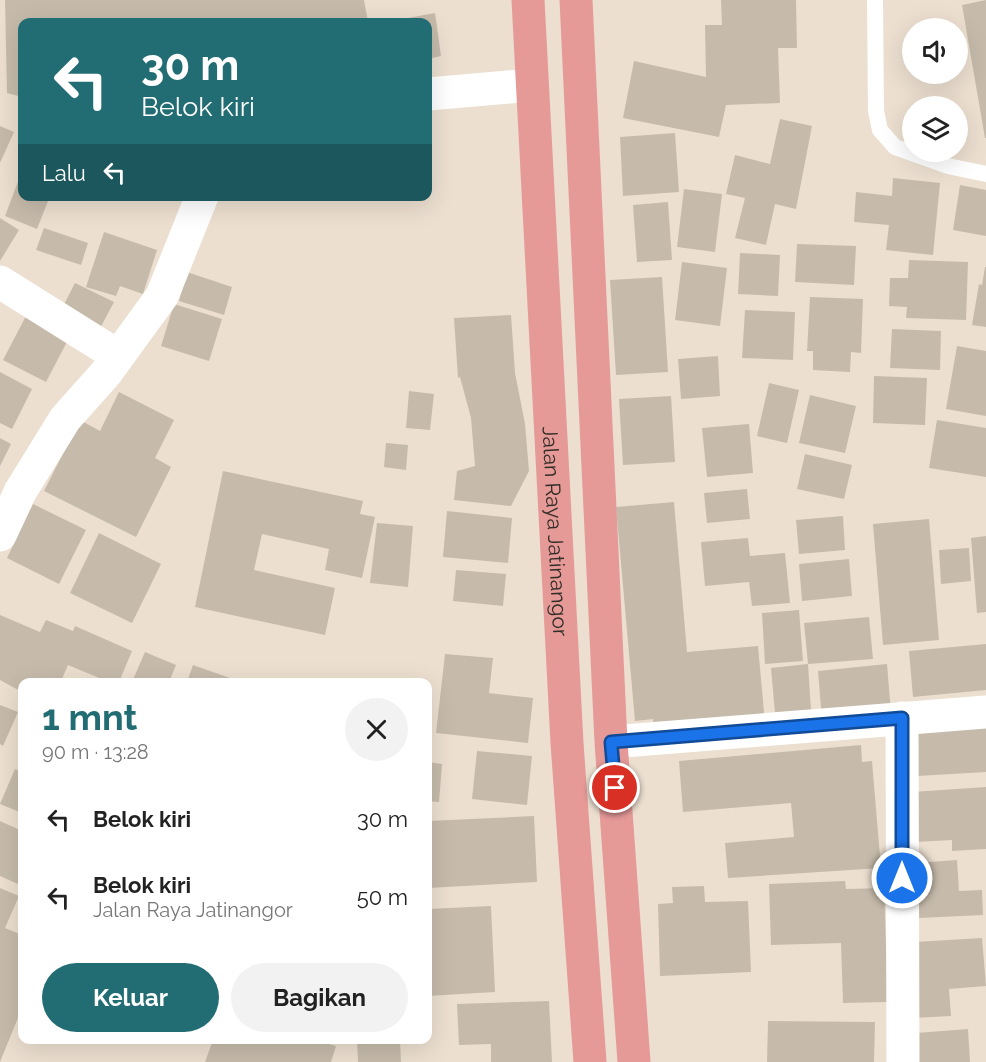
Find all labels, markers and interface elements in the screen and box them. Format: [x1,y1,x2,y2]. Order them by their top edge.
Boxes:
map controls [902,18,968,162]
button: sound [902,18,968,84]
text: 30 m [141,41,239,90]
icon: left [42,42,120,120]
text: Belok kiri [141,91,255,122]
button: layers [902,96,968,162]
icon: left [98,156,131,189]
text: Lalu [42,160,86,186]
street label: Jalan Raya Jatinangor [538,426,574,637]
text: 1 mnt [42,696,137,738]
button: close [345,698,408,761]
text: 90 m · 13:28 [42,740,149,764]
pin [589,762,640,813]
icon: arrive [598,771,631,804]
icon: left [42,803,75,836]
text: Belok kiri [93,806,191,832]
text: 30 m [357,806,408,832]
position arrow [870,846,934,910]
text: Belok kiri [93,872,191,898]
icon: left [42,881,75,914]
text: 50 m [357,884,408,910]
text: Jalan Raya Jatinangor [93,898,293,922]
button: Keluar [42,963,219,1032]
button: Bagikan [231,963,408,1032]

